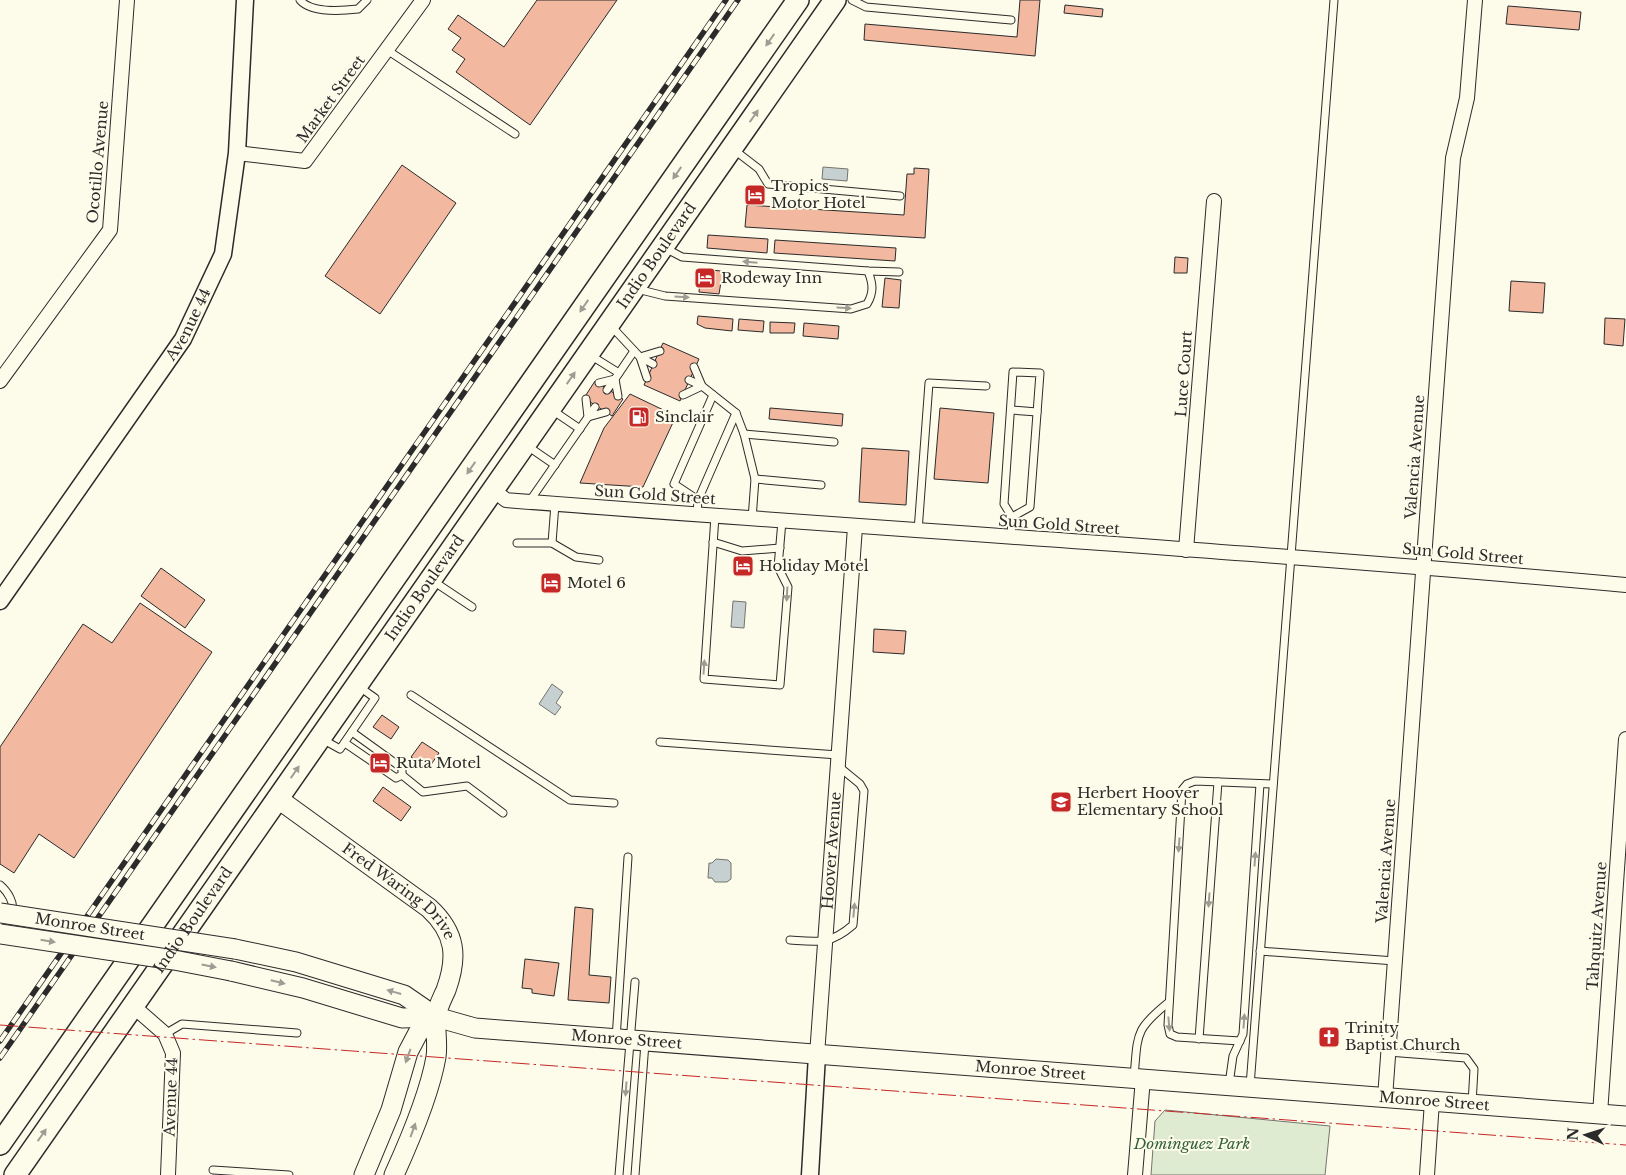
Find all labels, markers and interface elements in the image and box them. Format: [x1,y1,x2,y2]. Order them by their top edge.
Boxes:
one-way arrow [765,33,775,47]
street label: Market Street [292,51,369,146]
street label: Ocotillo Avenue [83,100,112,224]
one-way arrow [749,109,759,122]
one-way arrow [672,166,682,180]
place label: Tropics Motor Hotel [771,176,866,212]
hotel icon: Tropics Motor Hotel [743,183,767,207]
street label: Indio Boulevard [613,199,700,312]
one-way arrow [741,258,757,266]
hotel icon: Rodeway Inn [693,266,717,290]
place label: Rodeway Inn [721,268,822,287]
street label: Avenue 44 [160,285,215,365]
one-way arrow [674,293,690,301]
one-way arrow [579,300,589,313]
one-way arrow [836,304,852,312]
street label: Luce Court [1171,330,1196,418]
one-way arrow [566,371,576,385]
street label: Valencia Avenue [1401,394,1428,521]
fuel station icon: Sinclair [627,405,651,429]
place label: Sinclair [655,407,714,426]
one-way arrow [466,461,476,475]
street label: Sun Gold Street [594,481,717,508]
street label: Sun Gold Street [998,511,1121,538]
street label: Indio Boulevard [381,531,468,644]
street label: Sun Gold Street [1402,539,1525,568]
hotel icon: Holiday Motel [731,554,755,578]
place label: Holiday Motel [759,556,869,575]
hotel icon: Motel 6 [539,571,563,595]
place label: Motel 6 [567,573,626,592]
one-way arrow [782,587,790,603]
one-way arrow [701,658,709,674]
hotel icon: Ruta Motel [368,751,392,775]
place label: Ruta Motel [396,753,481,772]
one-way arrow [290,765,300,779]
place label: Herbert Hoover Elementary School [1077,783,1224,819]
school or university icon: Herbert Hoover Elementary School [1049,790,1073,814]
street label: Hoover Avenue [818,791,845,910]
street label: Valencia Avenue [1372,798,1399,925]
one-way arrow [1175,837,1183,853]
street label: Fred Waring Drive [339,838,460,942]
one-way arrow [1252,850,1260,866]
street label: Tahquitz Avenue [1583,861,1610,991]
street label: Indio Boulevard [149,863,236,976]
one-way arrow [1204,893,1212,909]
one-way arrow [850,901,858,917]
street label: Monroe Street [34,908,147,944]
one-way arrow [41,938,57,946]
one-way arrow [201,963,217,971]
one-way arrow [271,978,286,986]
one-way arrow [387,988,402,996]
one-way arrow [1240,1012,1248,1028]
one-way arrow [1165,1017,1173,1033]
place label: Trinity Baptist Church [1345,1018,1460,1054]
street label: Monroe Street [571,1025,683,1053]
church icon: Trinity Baptist Church [1317,1025,1341,1049]
one-way arrow [404,1049,412,1064]
street label: Monroe Street [974,1056,1087,1084]
street label: Avenue 44 [160,1057,181,1138]
one-way arrow [622,1081,630,1097]
street label: Monroe Street [1378,1087,1491,1115]
north arrow [1561,1110,1611,1160]
one-way arrow [409,1122,417,1137]
text: N [1564,1127,1582,1141]
one-way arrow [37,1129,48,1142]
park label: Dominguez Park [1133,1134,1250,1153]

